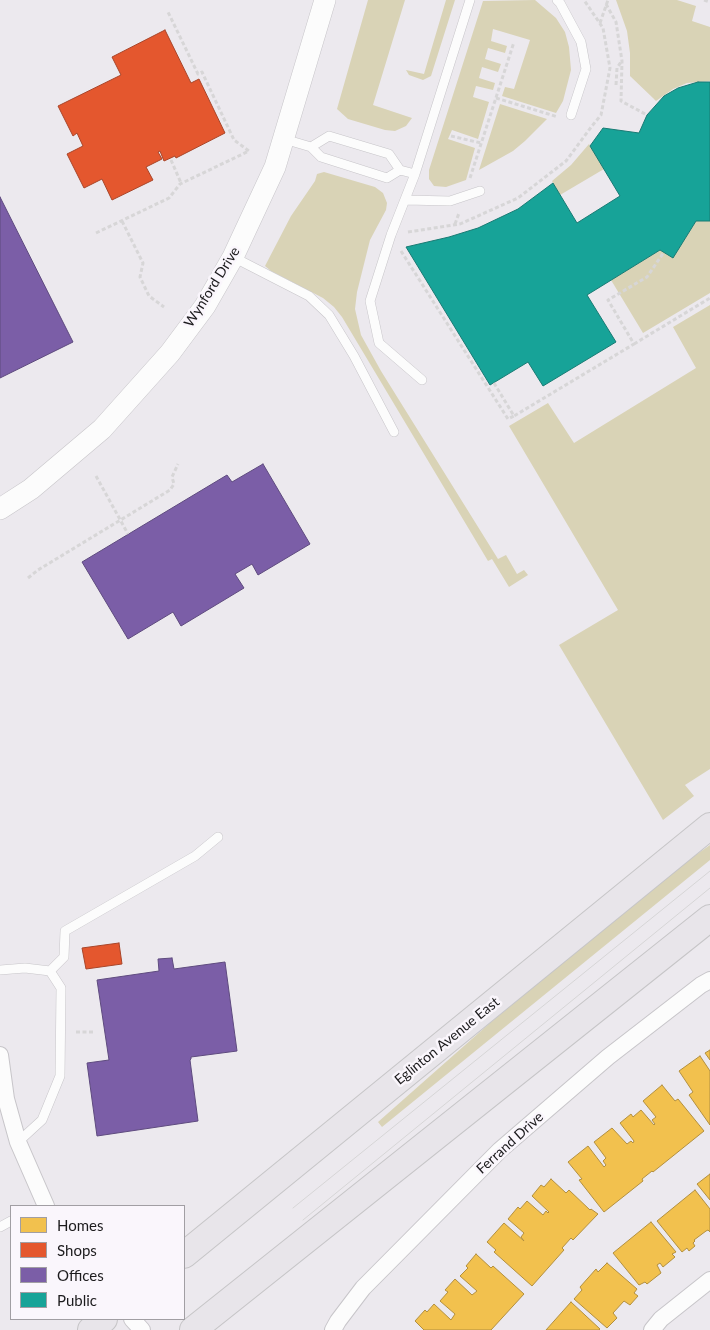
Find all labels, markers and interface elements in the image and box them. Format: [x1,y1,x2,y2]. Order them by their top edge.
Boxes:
street label: Wynford Drive [181,244,243,330]
street label: Eglinton Avenue East [391,994,503,1088]
street label: Ferrand Drive [473,1109,547,1177]
legend [10,1205,185,1320]
text: Homes [57,1216,103,1234]
text: Shops [57,1241,97,1259]
text: Offices [57,1266,104,1284]
text: Public [57,1291,97,1309]

